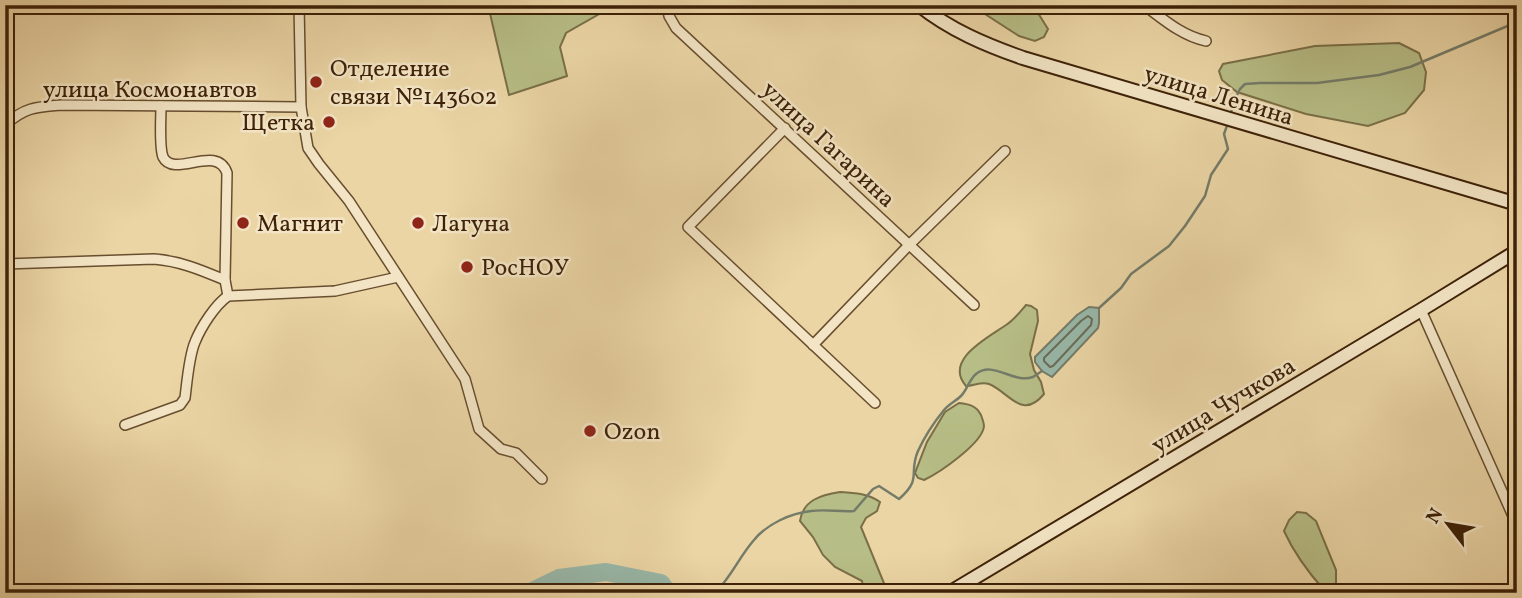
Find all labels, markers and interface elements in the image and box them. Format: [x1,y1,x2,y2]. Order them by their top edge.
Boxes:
place label: Отделение связи №143602 [330,53,497,115]
street label: улица Ленина [1139,58,1298,136]
street label: улица Космонавтов [43,74,257,108]
marker: Отделение связи №143602 [308,74,324,90]
street label: улица Гагарина [753,74,902,217]
place label: Щетка [242,107,315,141]
marker: Щетка [321,114,337,130]
place label: Магнит [257,208,343,242]
place label: Лагуна [432,208,510,242]
marker: Магнит [235,215,251,231]
marker: Лагуна [410,215,426,231]
place label: РосНОУ [481,252,570,286]
marker: РосНОУ [459,259,475,275]
street label: улица Чучкова [1145,350,1303,463]
place label: Ozon [604,416,661,450]
marker: Ozon [582,423,598,439]
north arrow [1414,490,1484,560]
text: N [1420,503,1450,529]

